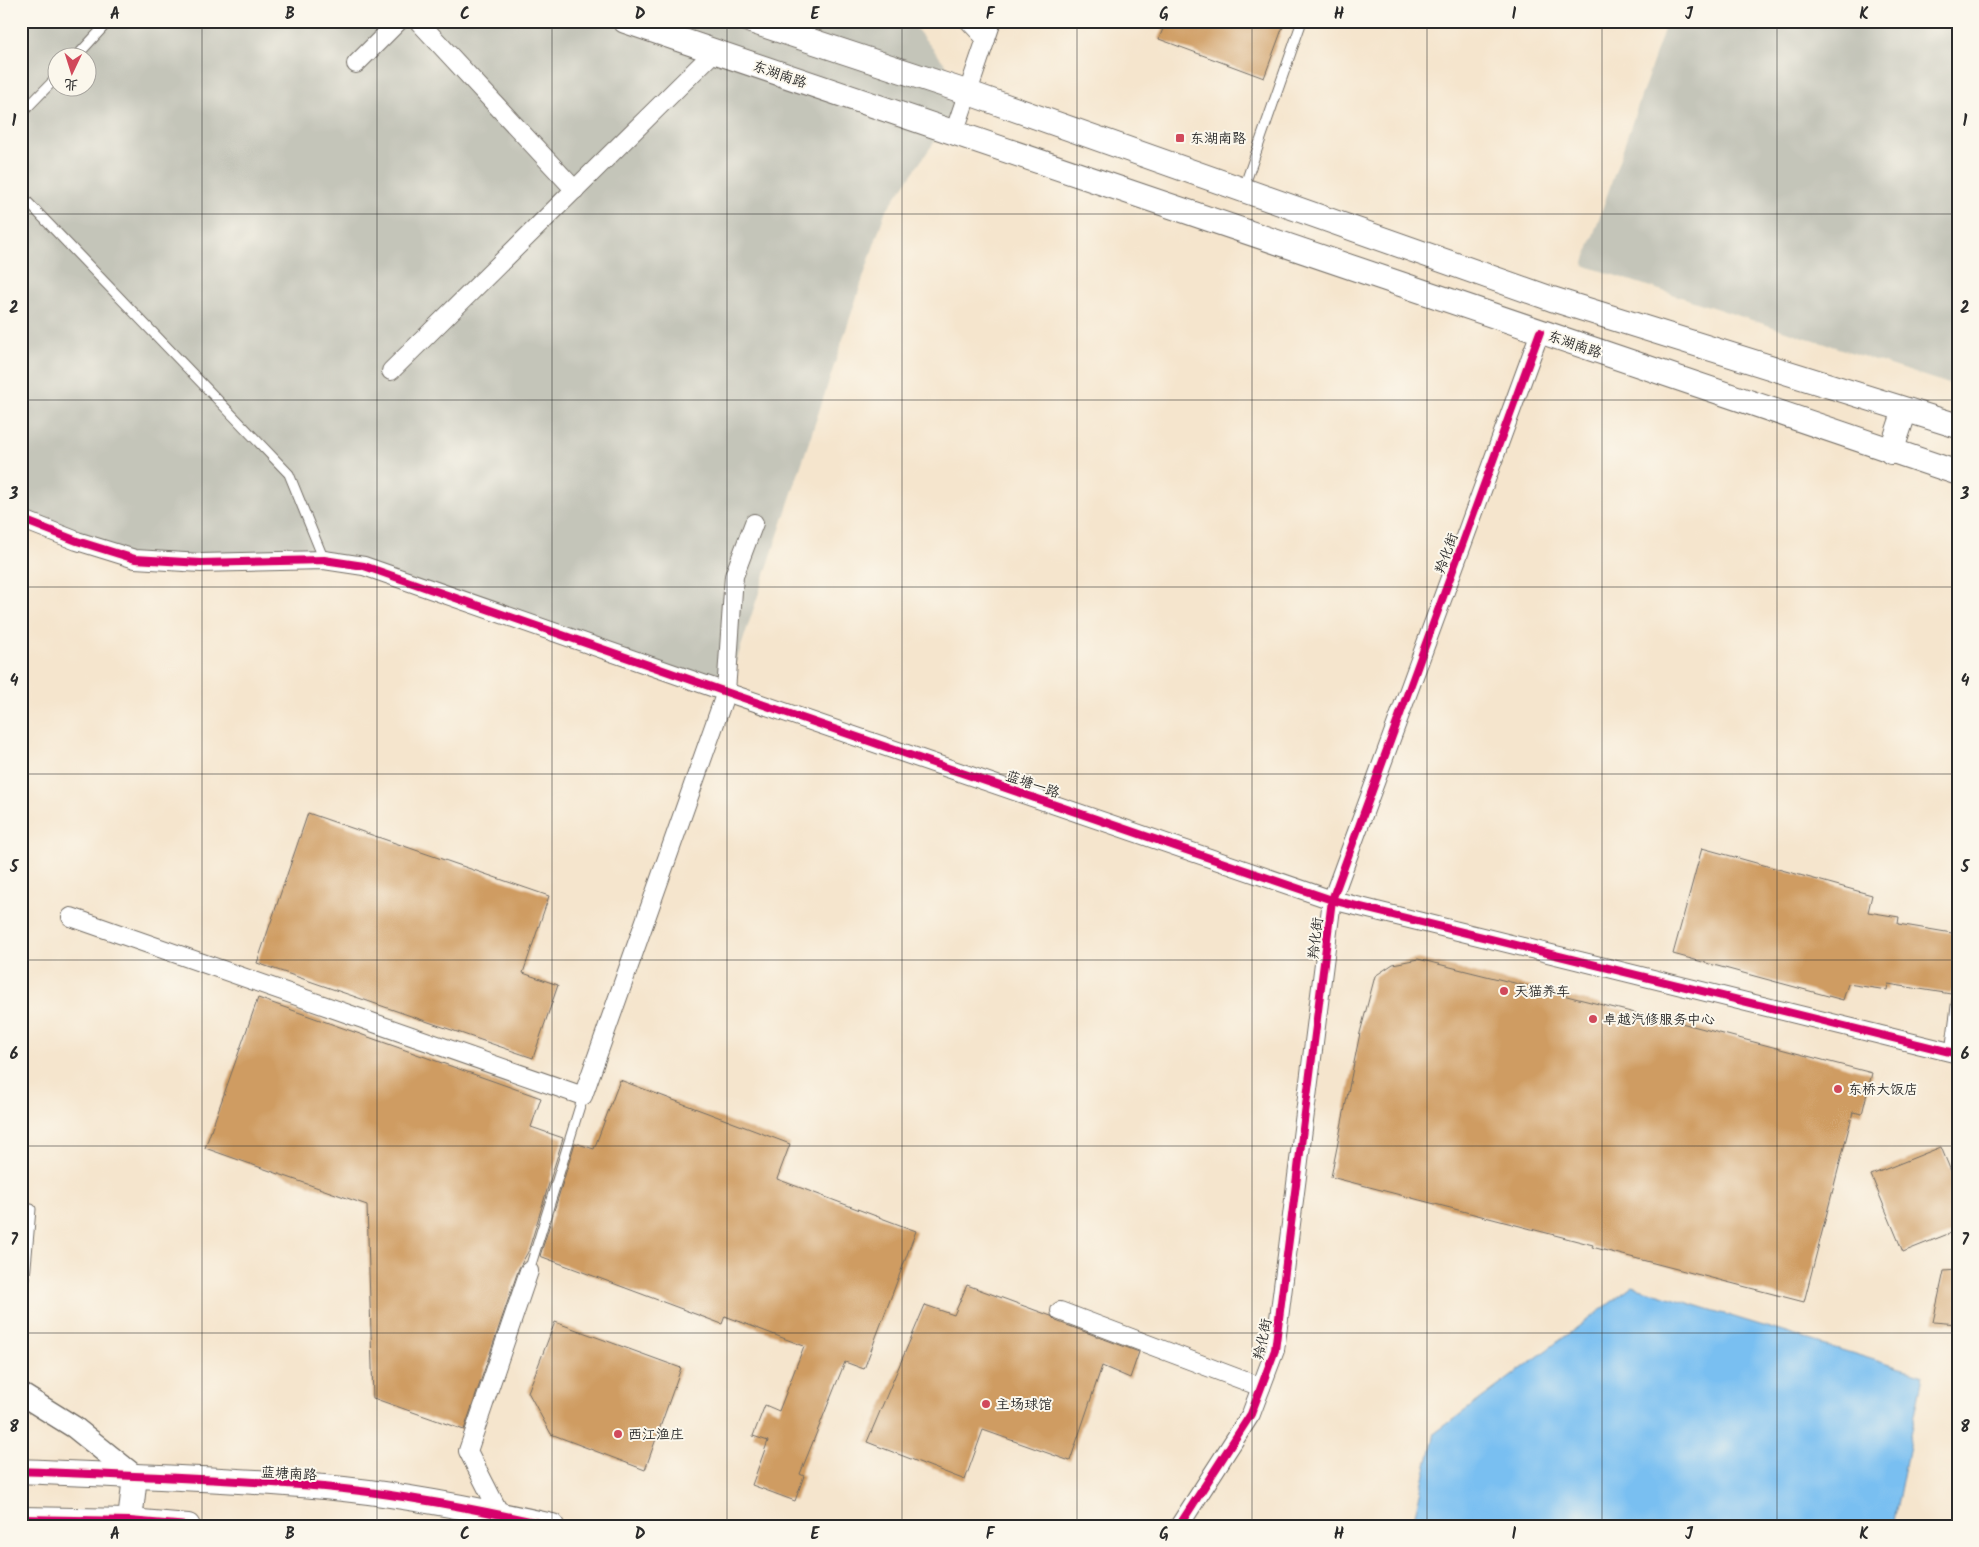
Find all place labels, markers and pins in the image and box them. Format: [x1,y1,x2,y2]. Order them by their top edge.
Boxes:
place label: 东湖南路 [1190,128,1246,150]
marker: 东湖南路 [1174,132,1186,144]
place label: 天猫养车 [1514,981,1570,1003]
marker: 天猫养车 [1498,985,1510,997]
place label: 卓越汽修服务中心 [1603,1009,1715,1031]
marker: 卓越汽修服务中心 [1587,1013,1599,1025]
place label: 东桥大饭店 [1848,1079,1918,1101]
marker: 东桥大饭店 [1832,1083,1844,1095]
place label: 主场球馆 [996,1394,1052,1416]
marker: 主场球馆 [980,1398,992,1410]
place label: 西江渔庄 [628,1424,684,1446]
marker: 西江渔庄 [612,1428,624,1440]

